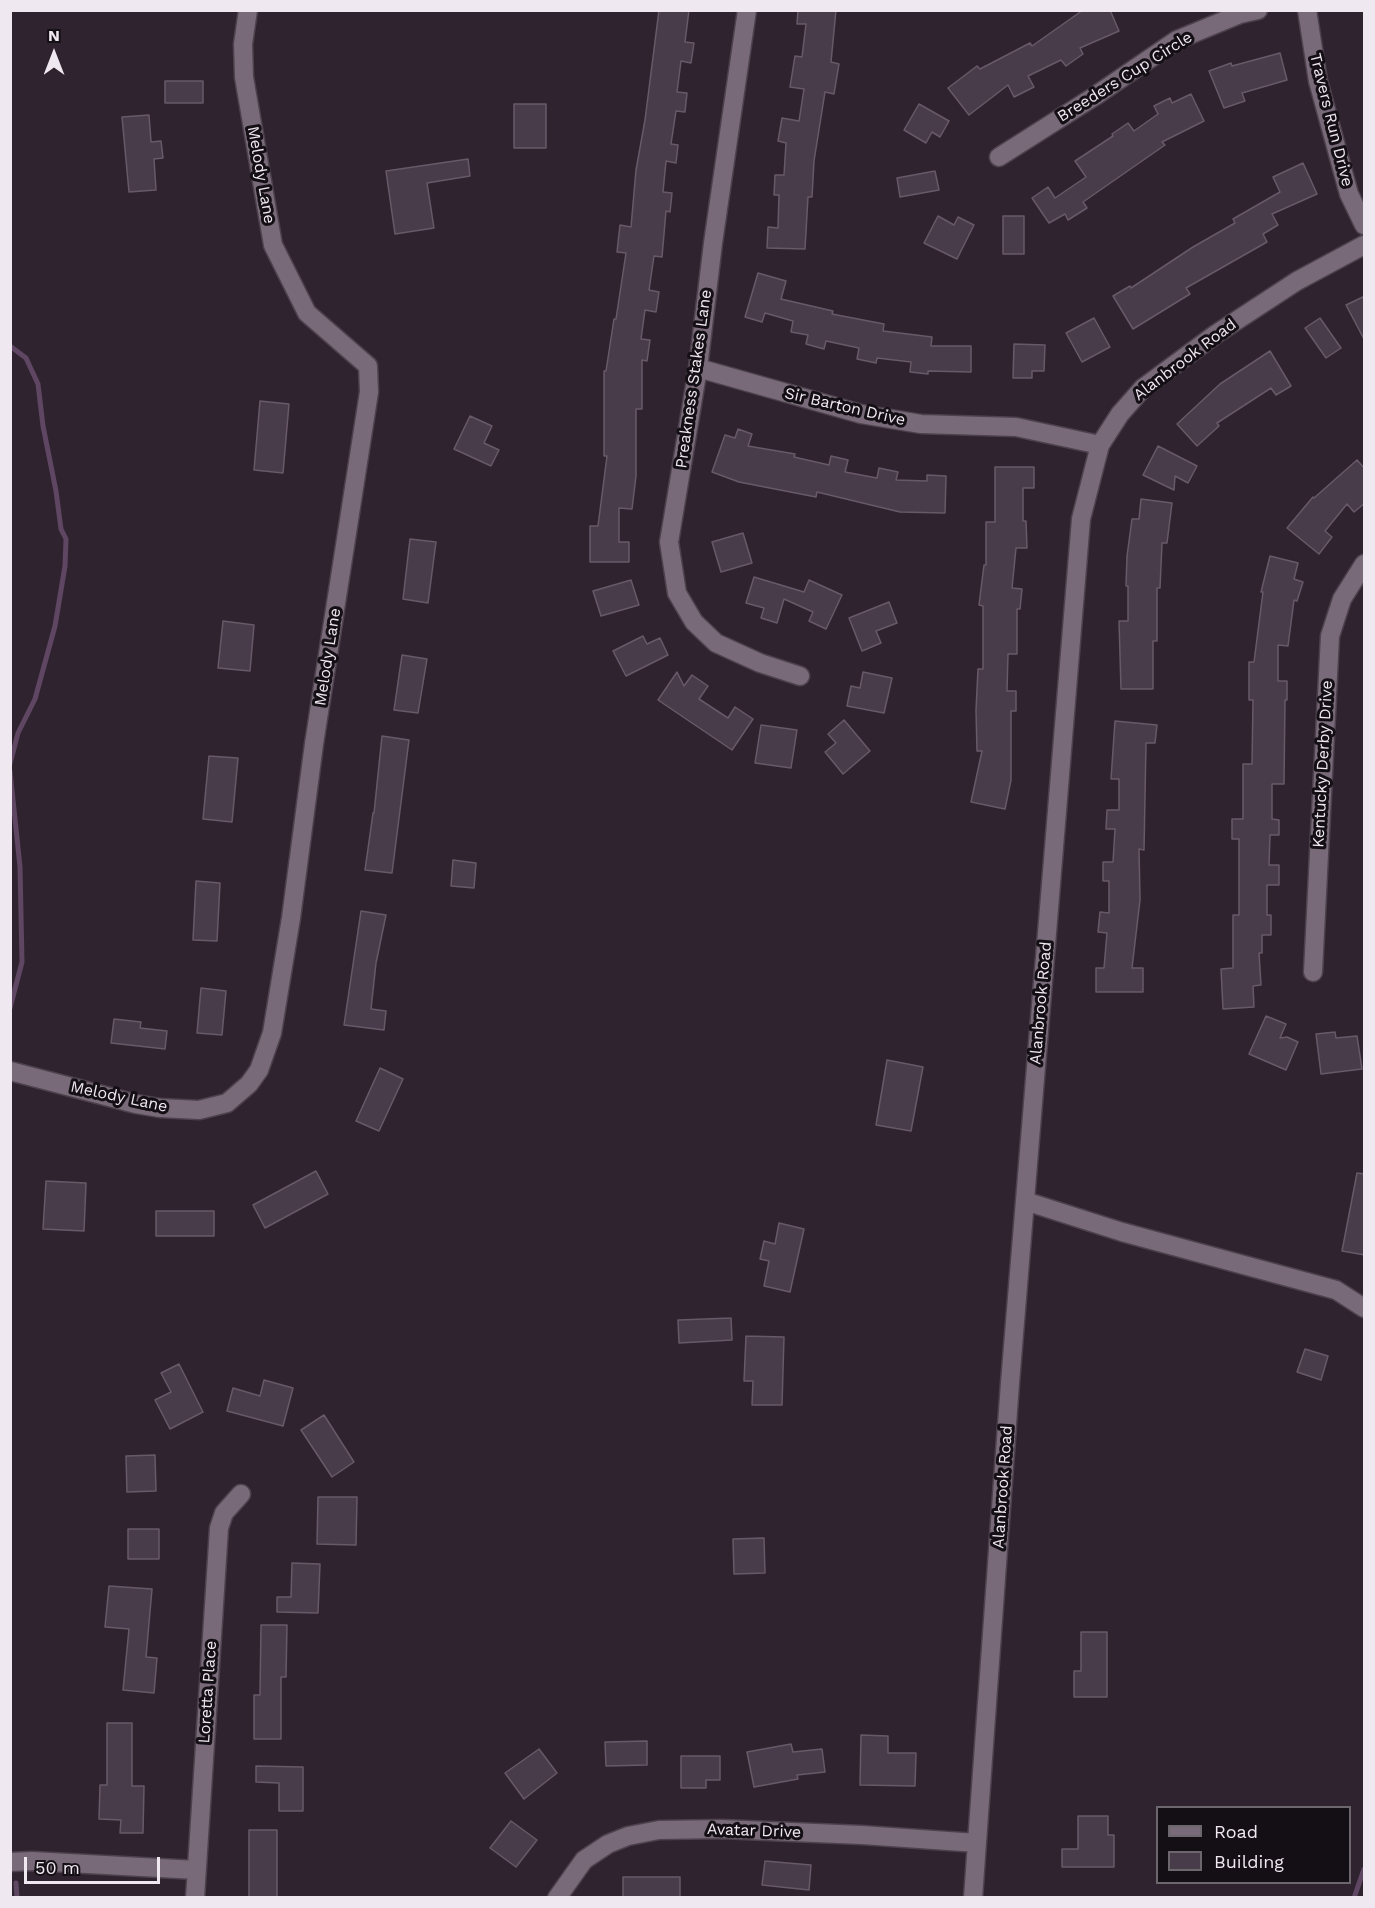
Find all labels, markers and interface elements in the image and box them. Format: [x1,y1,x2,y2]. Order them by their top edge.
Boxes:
north arrow [24,24,84,84]
text: N [48,26,60,45]
street label: Breeders Cup Circle [1054,28,1196,126]
street label: Travers Run Drive [1305,51,1357,189]
street label: Melody Lane [243,125,279,225]
street label: Preakness Stakes Lane [672,288,716,470]
street label: Alanbrook Road [1130,315,1240,405]
street label: Sir Barton Drive [783,384,907,430]
street label: Melody Lane [311,607,345,707]
street label: Kentucky Derby Drive [1309,680,1337,848]
street label: Alanbrook Road [1026,941,1056,1065]
street label: Melody Lane [69,1077,169,1117]
street label: Alanbrook Road [989,1425,1017,1549]
street label: Loretta Place [195,1640,221,1744]
legend [1156,1806,1351,1884]
street label: Avatar Drive [706,1820,802,1842]
text: Road [1214,1821,1258,1842]
scale bar [27,1845,164,1883]
text: Building [1214,1851,1284,1872]
text: 50 m [35,1857,80,1878]

